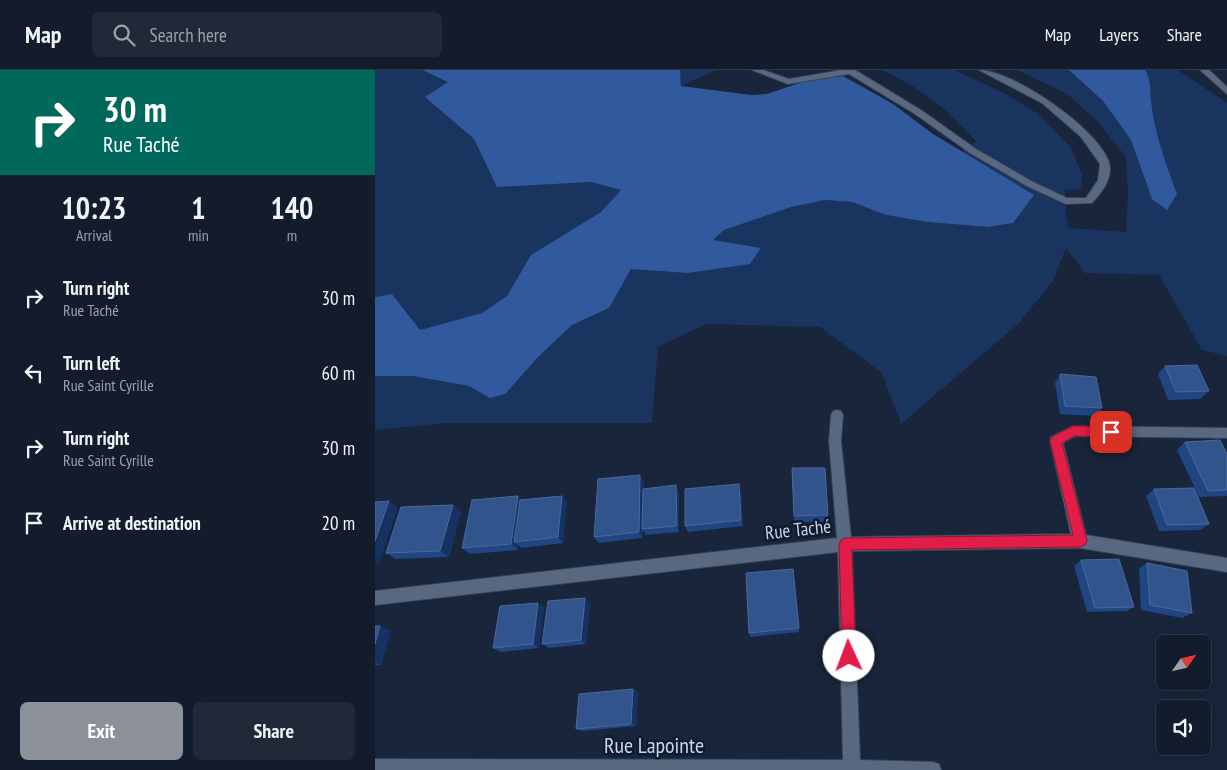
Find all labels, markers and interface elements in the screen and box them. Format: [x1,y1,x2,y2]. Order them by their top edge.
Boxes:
search box [92,12,442,57]
text: Map [25,19,62,50]
icon: search [110,21,138,49]
text: Search here [150,23,227,47]
text: Map [1045,23,1071,46]
text: Layers [1099,23,1139,46]
text: Share [1167,23,1202,46]
text: 30 m [103,86,167,132]
icon: right [20,90,85,155]
text: Rue Taché [103,130,180,158]
text: 10:23 [62,188,126,227]
text: 1 [191,188,206,227]
text: 140 [270,188,313,227]
text: Arrival [76,225,112,245]
text: min [188,225,209,245]
text: m [287,225,297,245]
text: Turn right [63,276,129,300]
icon: right [20,284,48,312]
text: 30 m [322,286,355,310]
text: Rue Taché [63,300,119,320]
text: Turn left [63,351,120,375]
icon: left [20,359,48,387]
text: 60 m [322,361,355,385]
text: Rue Saint Cyrille [63,375,154,395]
pin [1090,411,1132,453]
icon: arrive [1097,418,1125,446]
text: Turn right [63,426,129,450]
icon: right [20,434,48,462]
text: 30 m [322,436,355,460]
text: Rue Saint Cyrille [63,450,154,470]
icon: arrive [20,509,48,537]
text: Arrive at destination [63,511,201,535]
text: 20 m [322,511,355,535]
street label: Rue Taché [764,514,832,544]
position arrow [822,629,874,681]
north arrow [1156,635,1211,690]
map controls [1156,635,1211,755]
button: sound [1156,700,1211,755]
button: Exit [20,702,183,760]
button: Share [193,702,355,760]
street label: Rue Lapointe [604,731,704,759]

